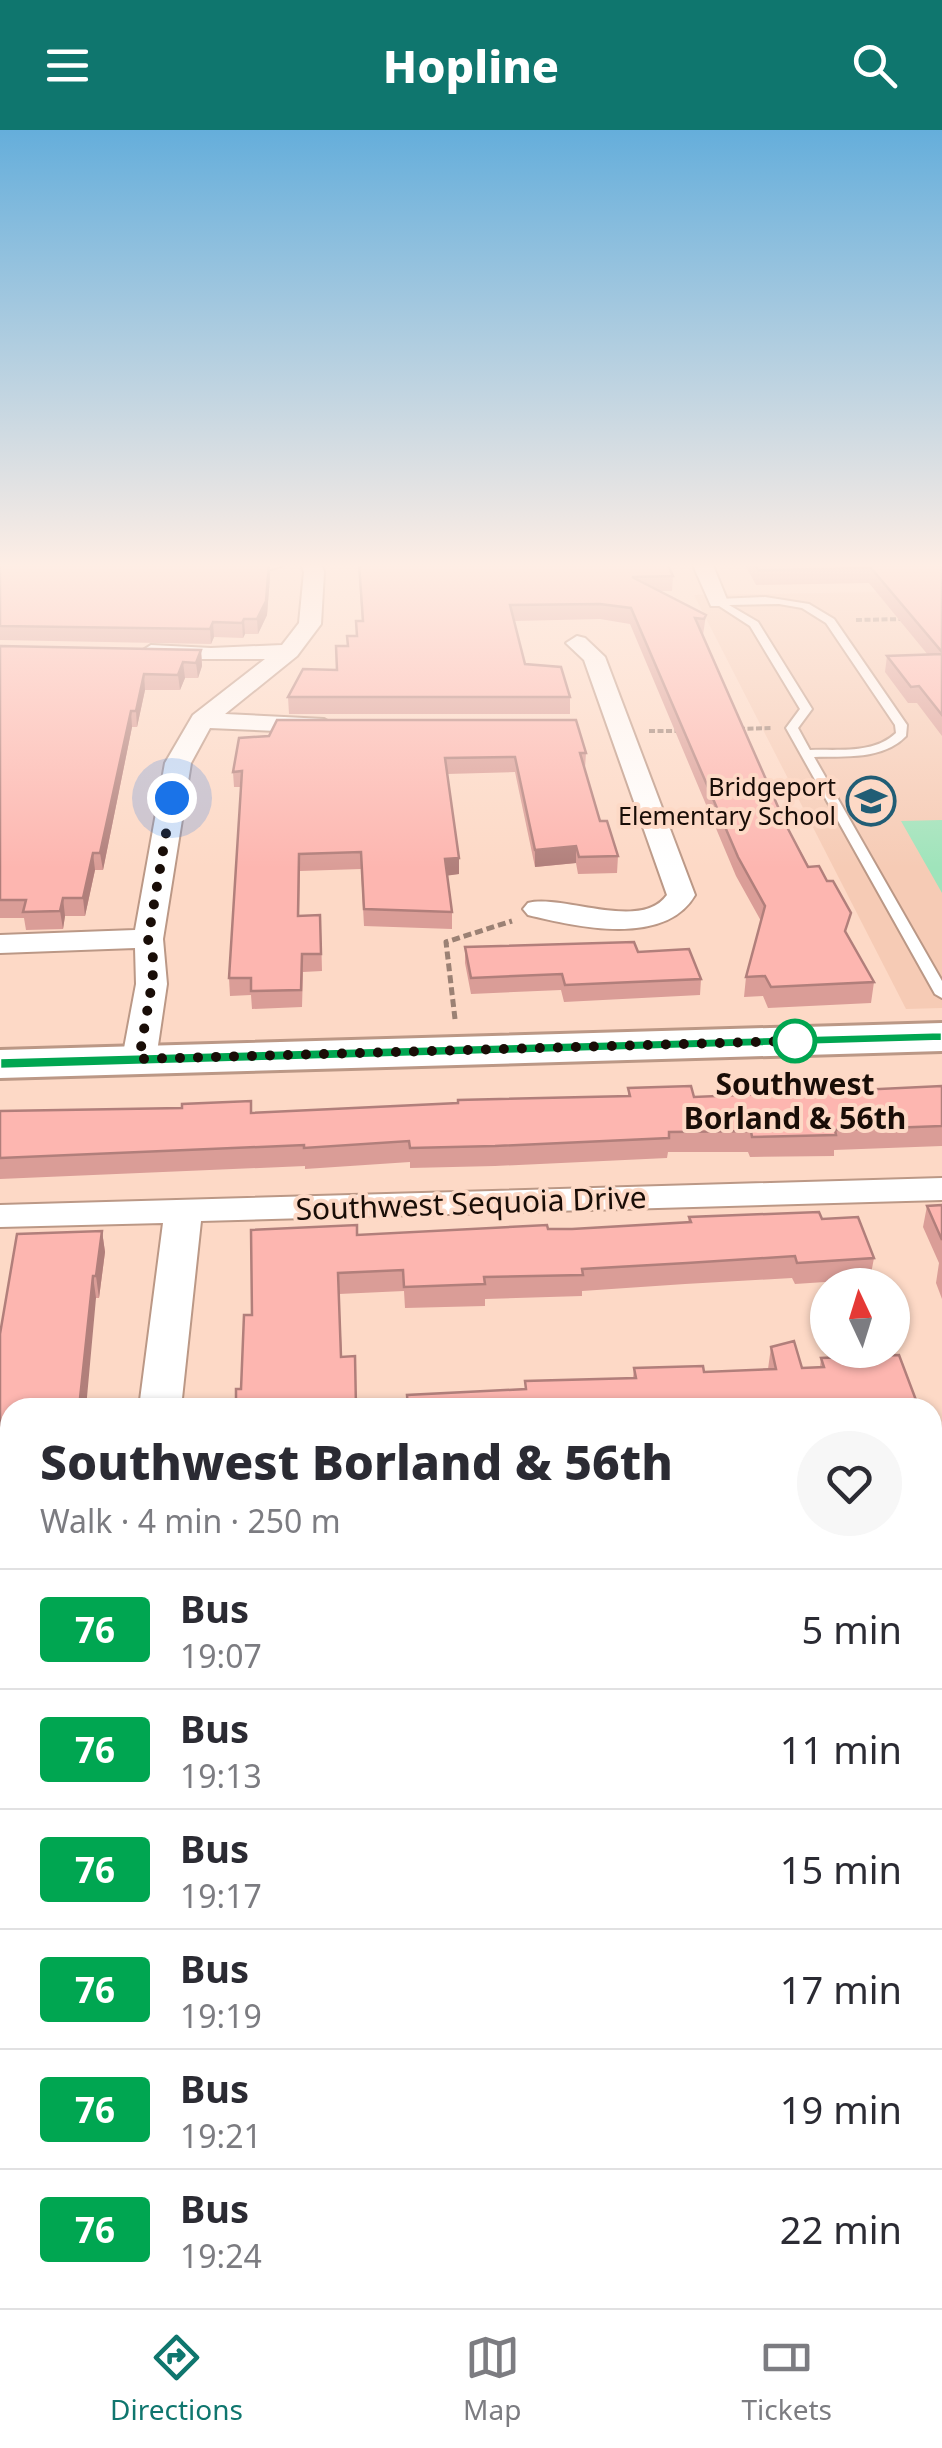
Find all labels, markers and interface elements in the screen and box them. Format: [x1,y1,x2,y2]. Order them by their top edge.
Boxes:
text: Hopline [383,35,559,96]
icon: menu [40,38,95,93]
icon: search [847,38,902,93]
place label: Bridgeport Elementary School [618,769,836,832]
your location [147,773,197,823]
school or university icon: Bridgeport Elementary School [845,775,897,827]
marker: Southwest Borland & 56th [774,1020,816,1062]
place label: Southwest Borland & 56th [684,1063,906,1138]
street label: Southwest Sequoia Drive [295,1176,647,1229]
north arrow [810,1268,910,1368]
map controls [810,1268,910,1368]
text: Southwest Borland & 56th [40,1429,673,1494]
button: heart [797,1431,902,1536]
text: Walk · 4 min · 250 m [40,1499,341,1542]
text: Bus [180,1582,249,1634]
text: 5 min [802,1603,902,1655]
text: 76 [75,1606,115,1653]
text: 19:07 [180,1634,262,1677]
text: Bus [180,1702,249,1754]
text: 11 min [780,1723,902,1775]
text: 76 [75,1726,115,1773]
text: 19:13 [180,1754,262,1797]
text: Bus [180,1822,249,1874]
text: 15 min [780,1843,902,1895]
text: 76 [75,1846,115,1893]
text: 19:17 [180,1874,262,1917]
text: Bus [180,1942,249,1994]
text: 17 min [780,1963,902,2015]
text: 76 [75,1966,115,2013]
text: 19:19 [180,1994,262,2037]
text: Bus [180,2062,249,2114]
text: 19 min [780,2083,902,2135]
text: 76 [75,2086,115,2133]
text: 19:21 [180,2114,262,2157]
text: Bus [180,2182,249,2234]
text: 22 min [780,2203,902,2255]
text: 76 [75,2206,115,2253]
text: 19:24 [180,2234,262,2277]
tab: Directions [110,2330,243,2428]
tab: Map [463,2330,521,2428]
tab: Tickets [741,2330,832,2428]

